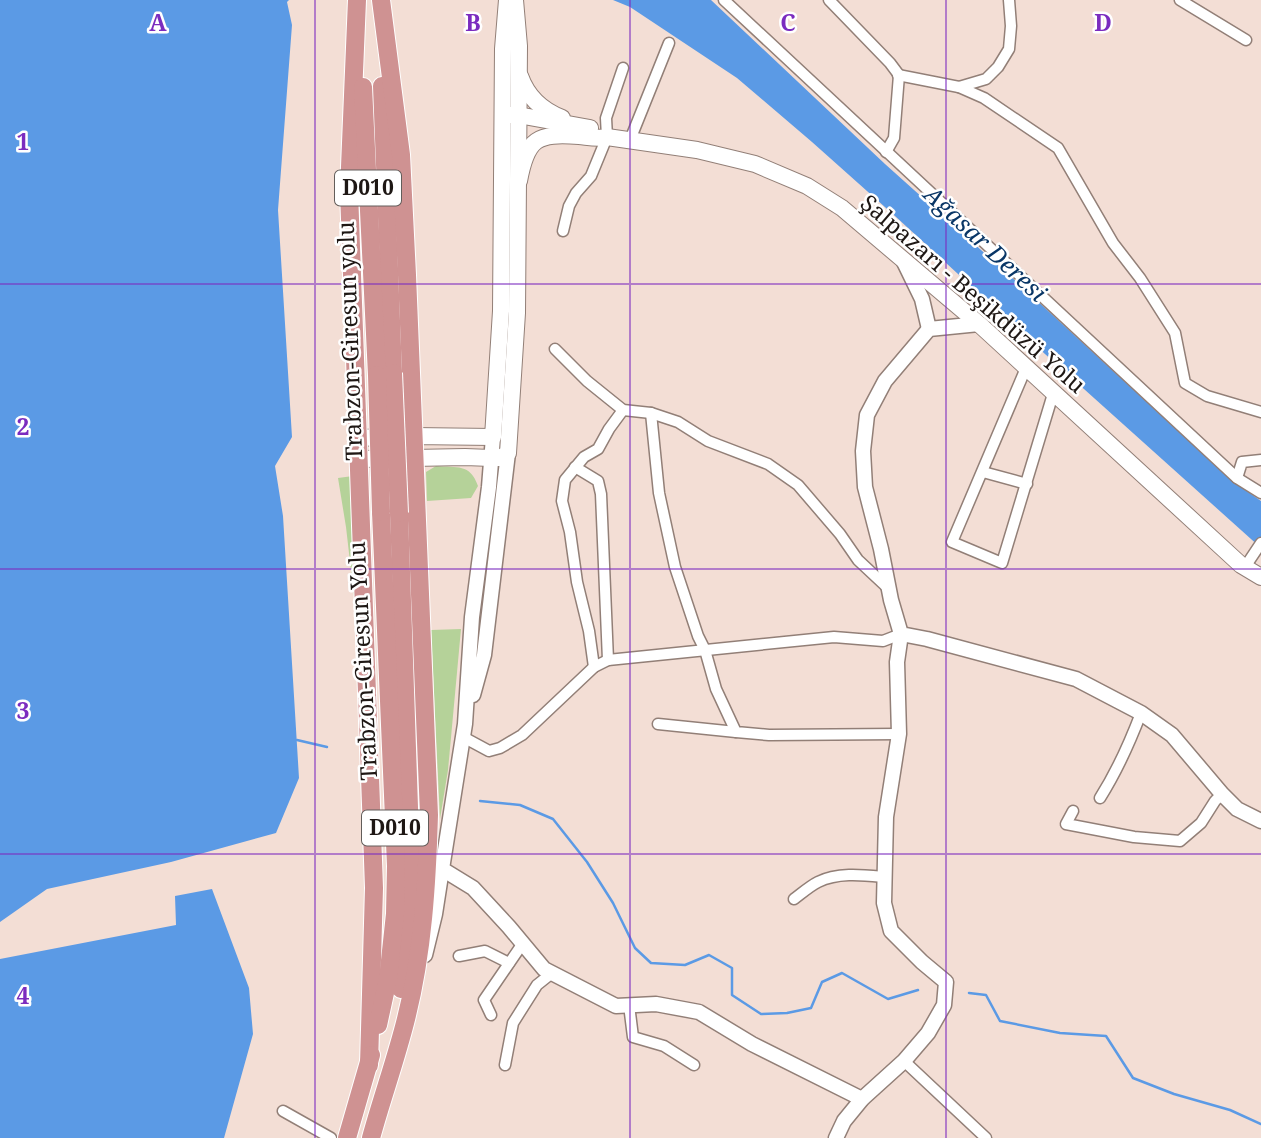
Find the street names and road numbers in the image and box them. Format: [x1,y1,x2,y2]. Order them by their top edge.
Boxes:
road number: D010 [335,170,401,206]
street label: Şalpazarı - Beşikdüzü Yolu [854,187,1093,400]
street label: Trabzon-Giresun yolu [329,221,369,461]
street label: Trabzon-Giresun Yolu [340,540,384,781]
road number: D010 [362,810,428,846]

